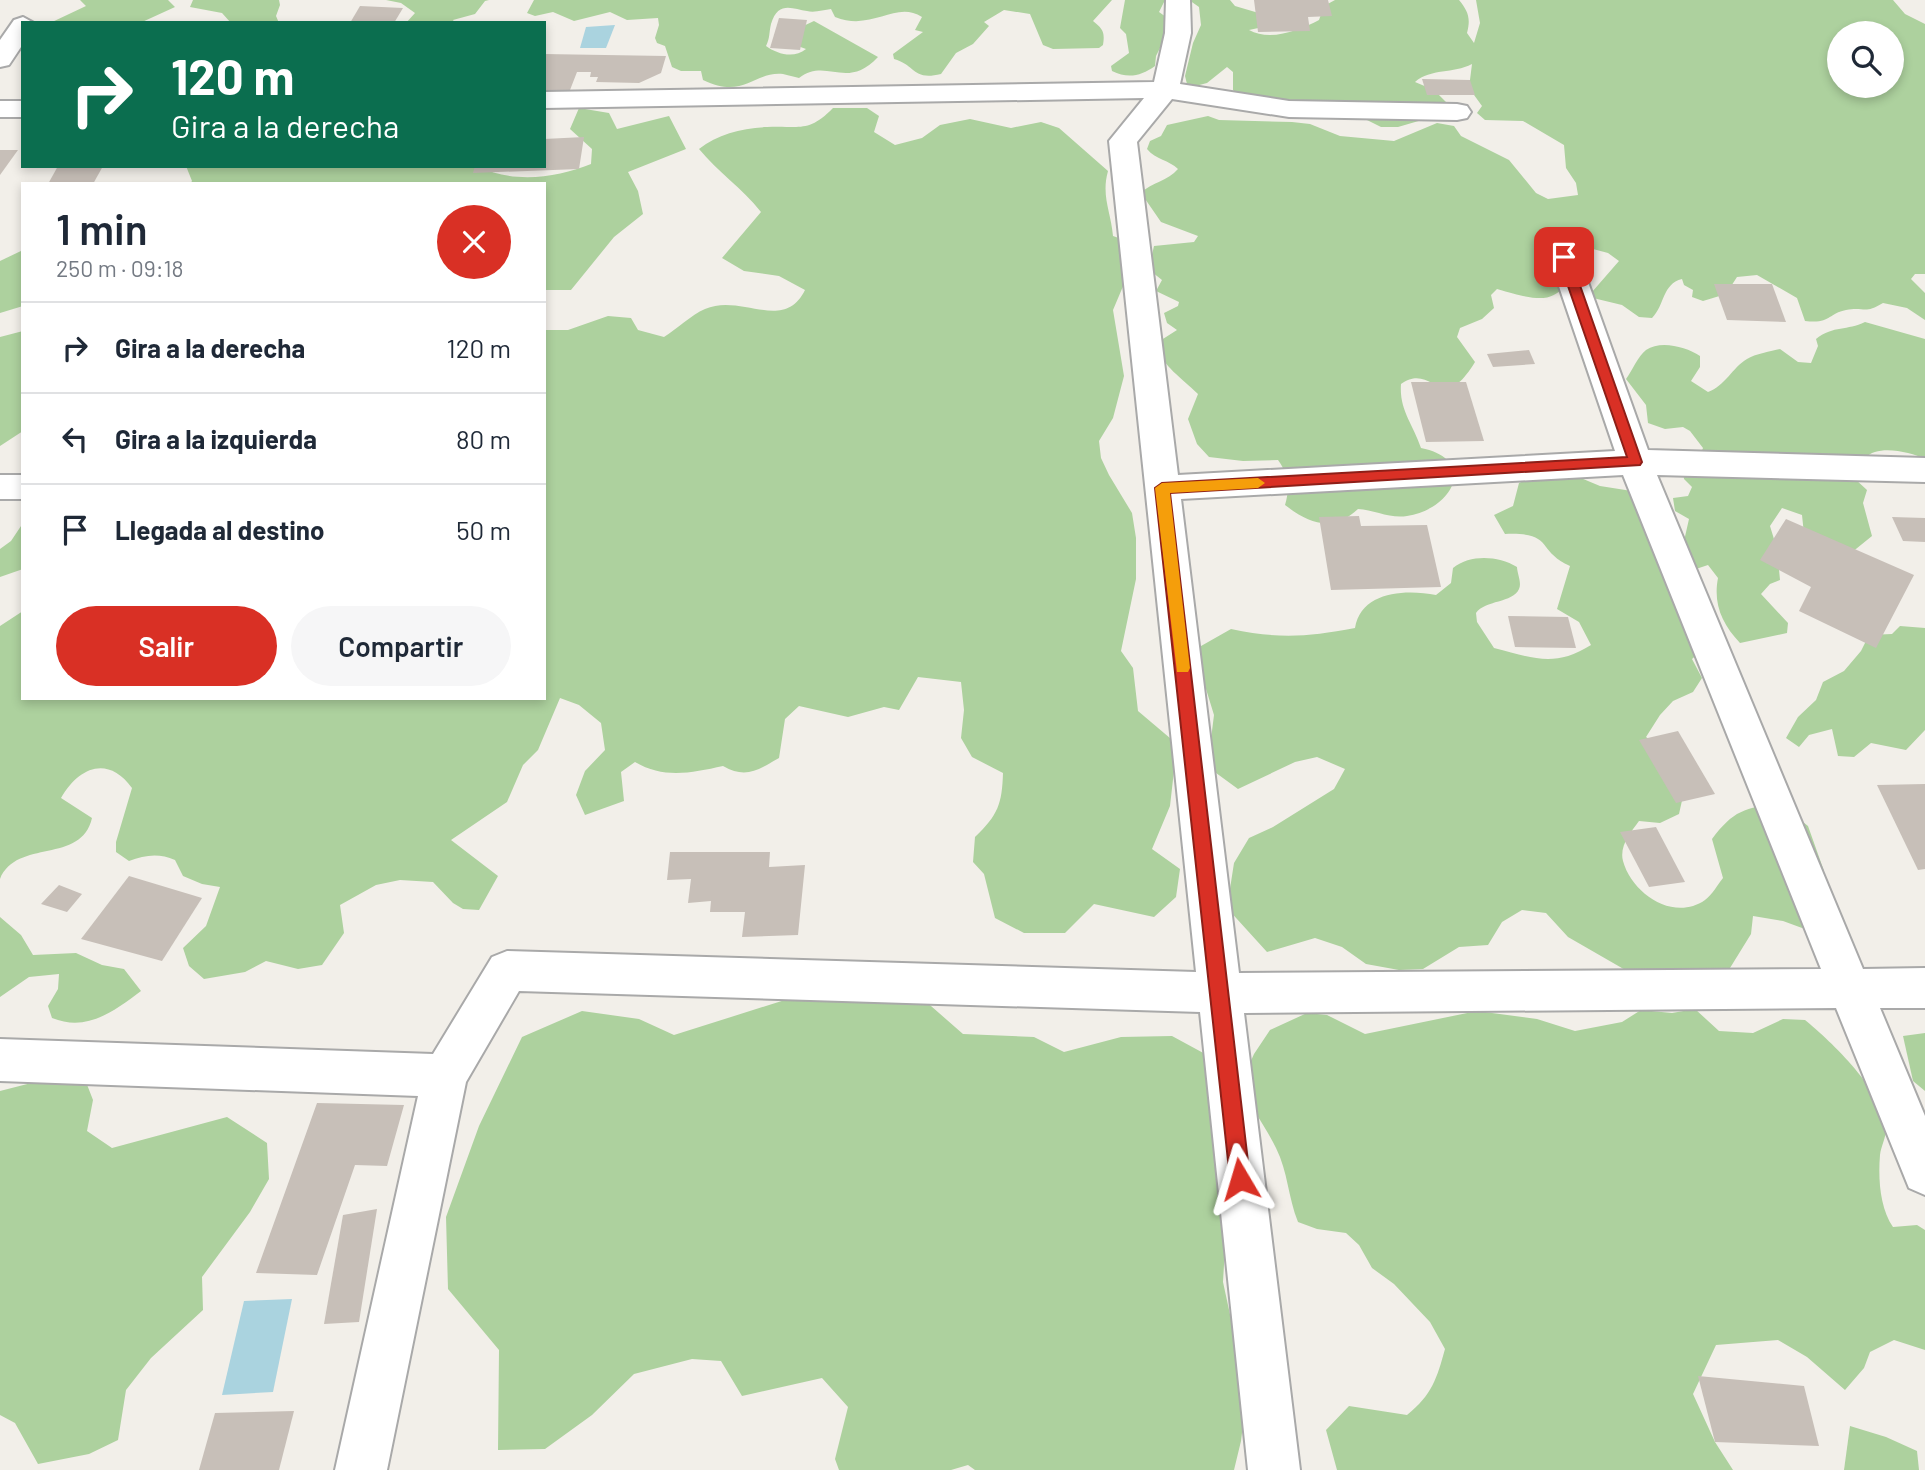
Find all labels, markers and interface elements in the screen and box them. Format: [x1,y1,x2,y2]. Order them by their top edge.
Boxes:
map controls [1827,21,1904,98]
button: search [1827,21,1904,98]
text: 120 m [171,46,294,105]
icon: right [56,49,147,140]
text: Gira a la derecha [171,106,399,144]
text: 1 min [56,203,148,253]
button: close [437,205,511,279]
pin [1534,227,1594,287]
icon: arrive [1545,238,1583,276]
text: 250 m · 09:18 [56,254,184,282]
icon: right [56,329,94,367]
text: Gira a la derecha [115,332,305,363]
text: 120 m [447,332,511,363]
icon: left [56,420,94,458]
text: Gira a la izquierda [115,423,317,454]
text: 80 m [456,423,511,454]
icon: arrive [56,511,94,549]
text: Llegada al destino [115,514,324,545]
text: 50 m [456,514,511,545]
button: Salir [56,606,277,686]
button: Compartir [291,606,511,686]
position arrow [1203,1142,1277,1216]

